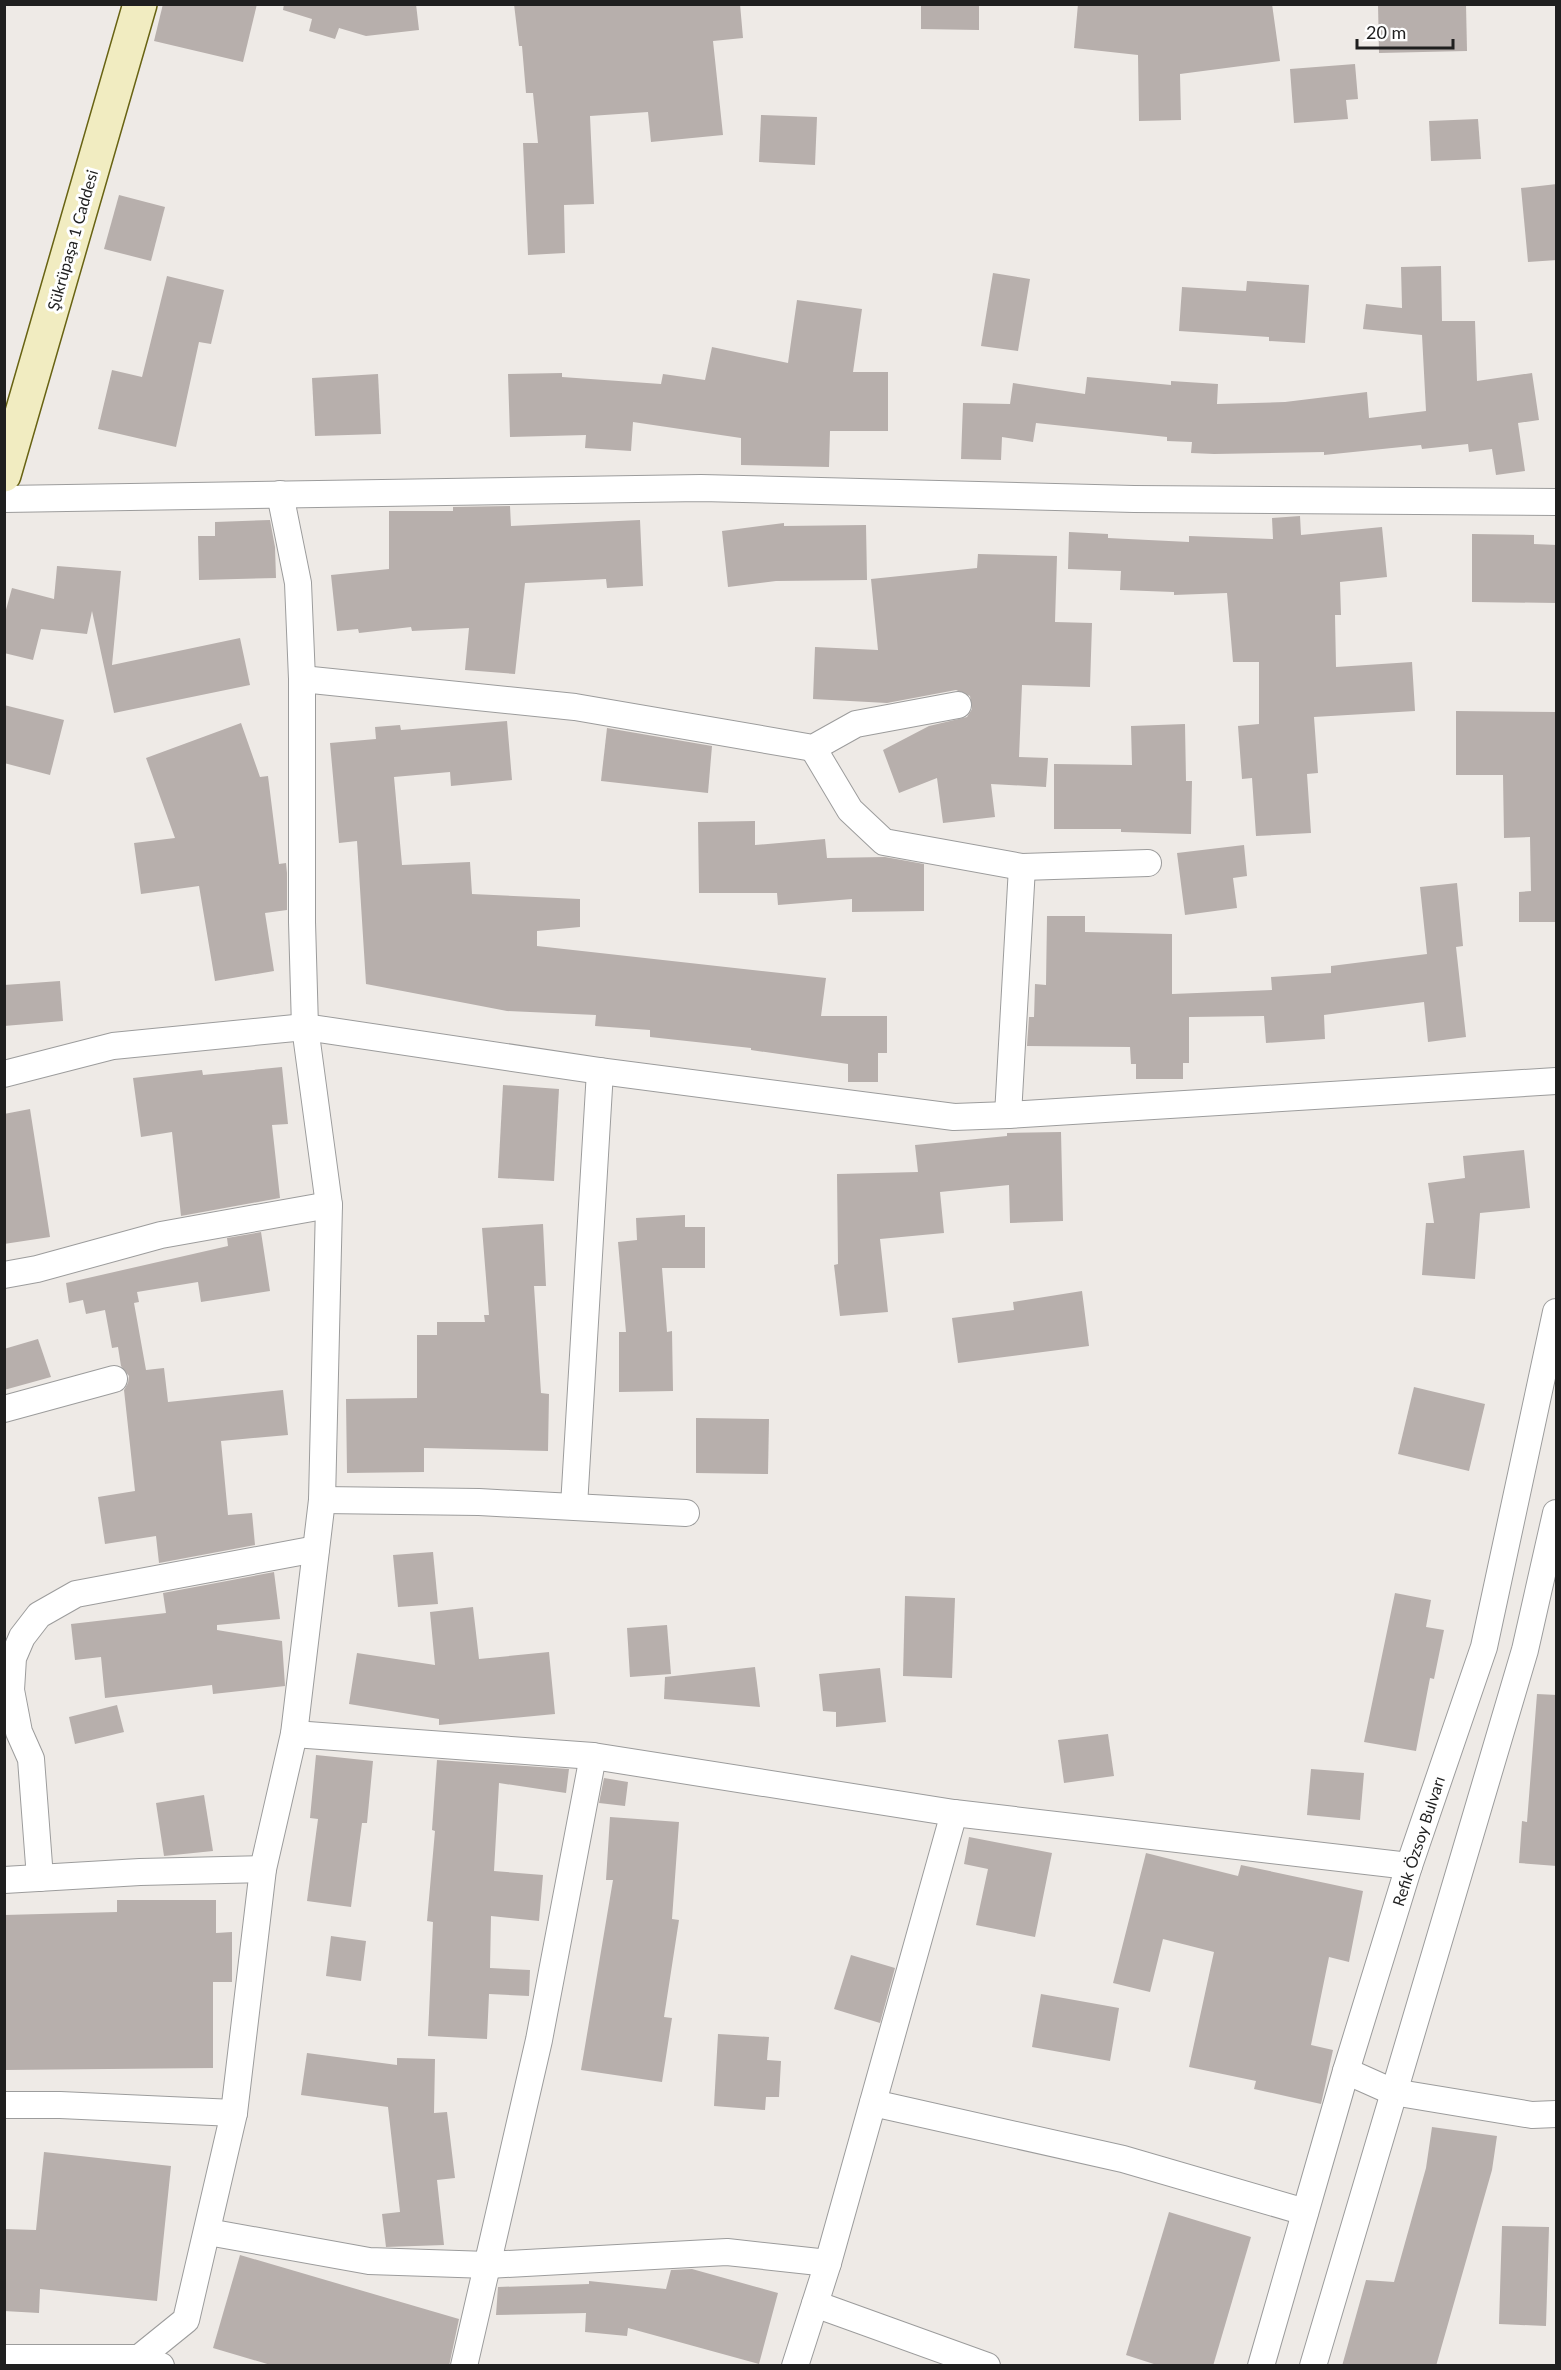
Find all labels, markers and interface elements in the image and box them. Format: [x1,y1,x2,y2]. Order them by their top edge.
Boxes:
scale bar [1357,12,1453,50]
text: 20 m [1366,21,1406,43]
street label: Şükrüpaşa 1 Caddesi [43,168,101,312]
street label: Refik Özsoy Bulvarı [1388,1774,1448,1908]

